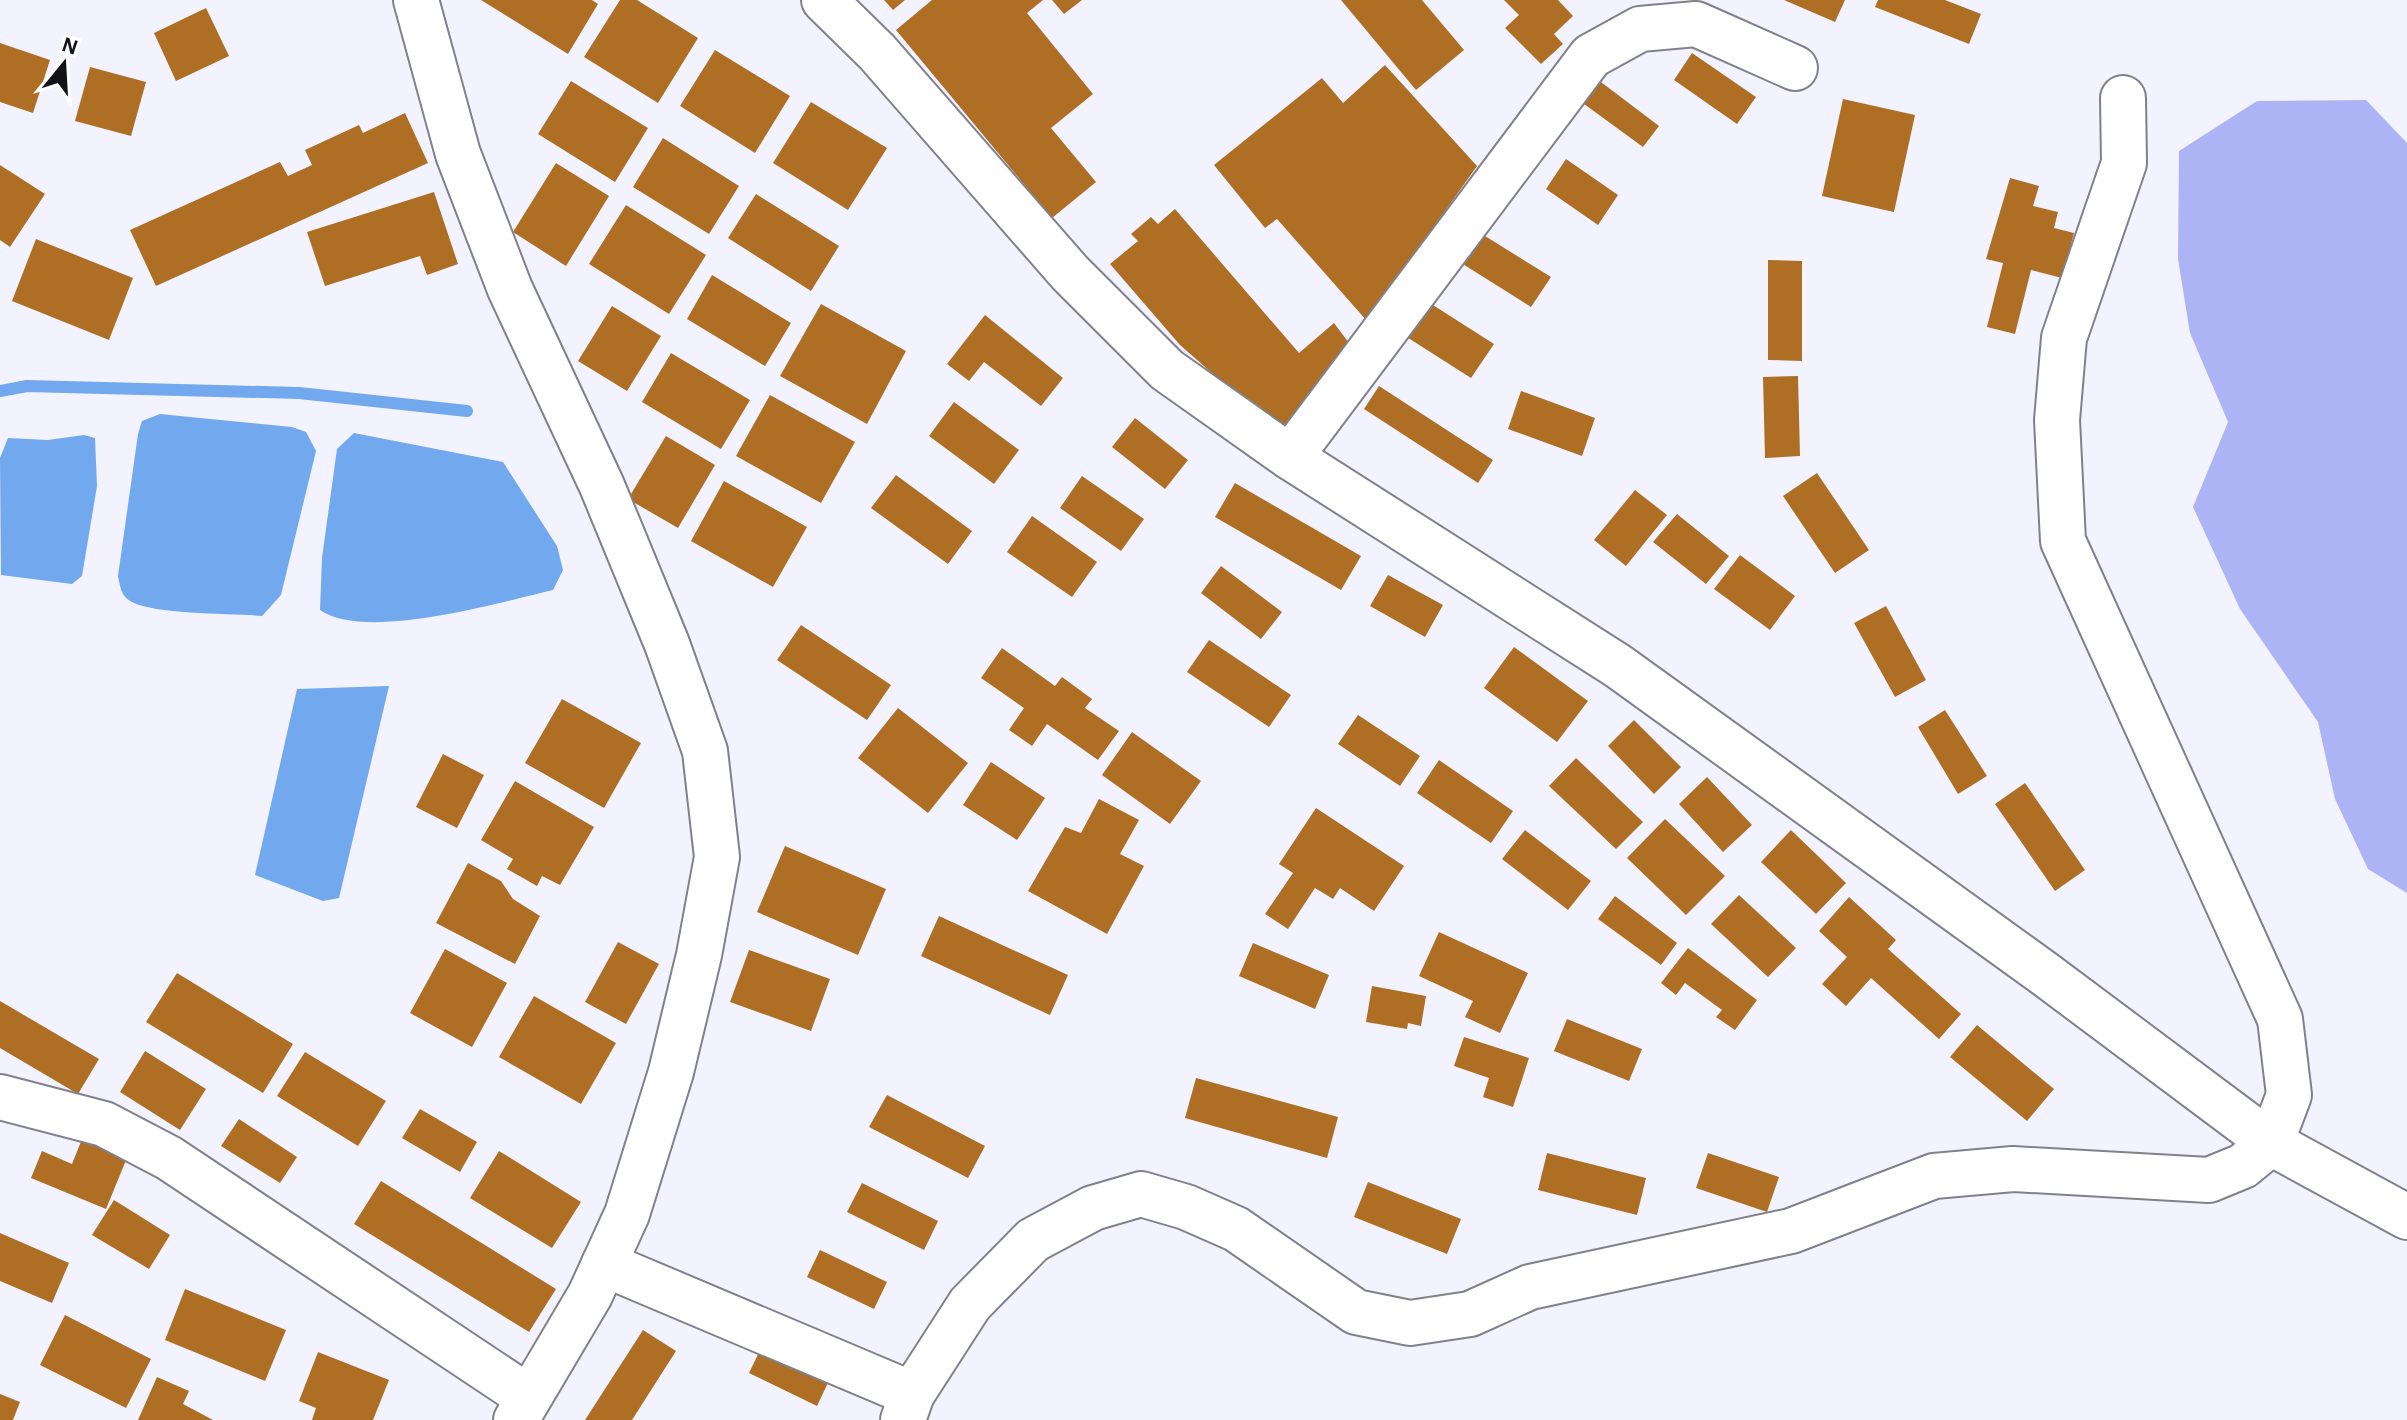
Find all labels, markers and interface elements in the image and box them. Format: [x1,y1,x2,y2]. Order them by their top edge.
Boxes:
north arrow [24,24,104,104]
text: N [59,33,81,59]

